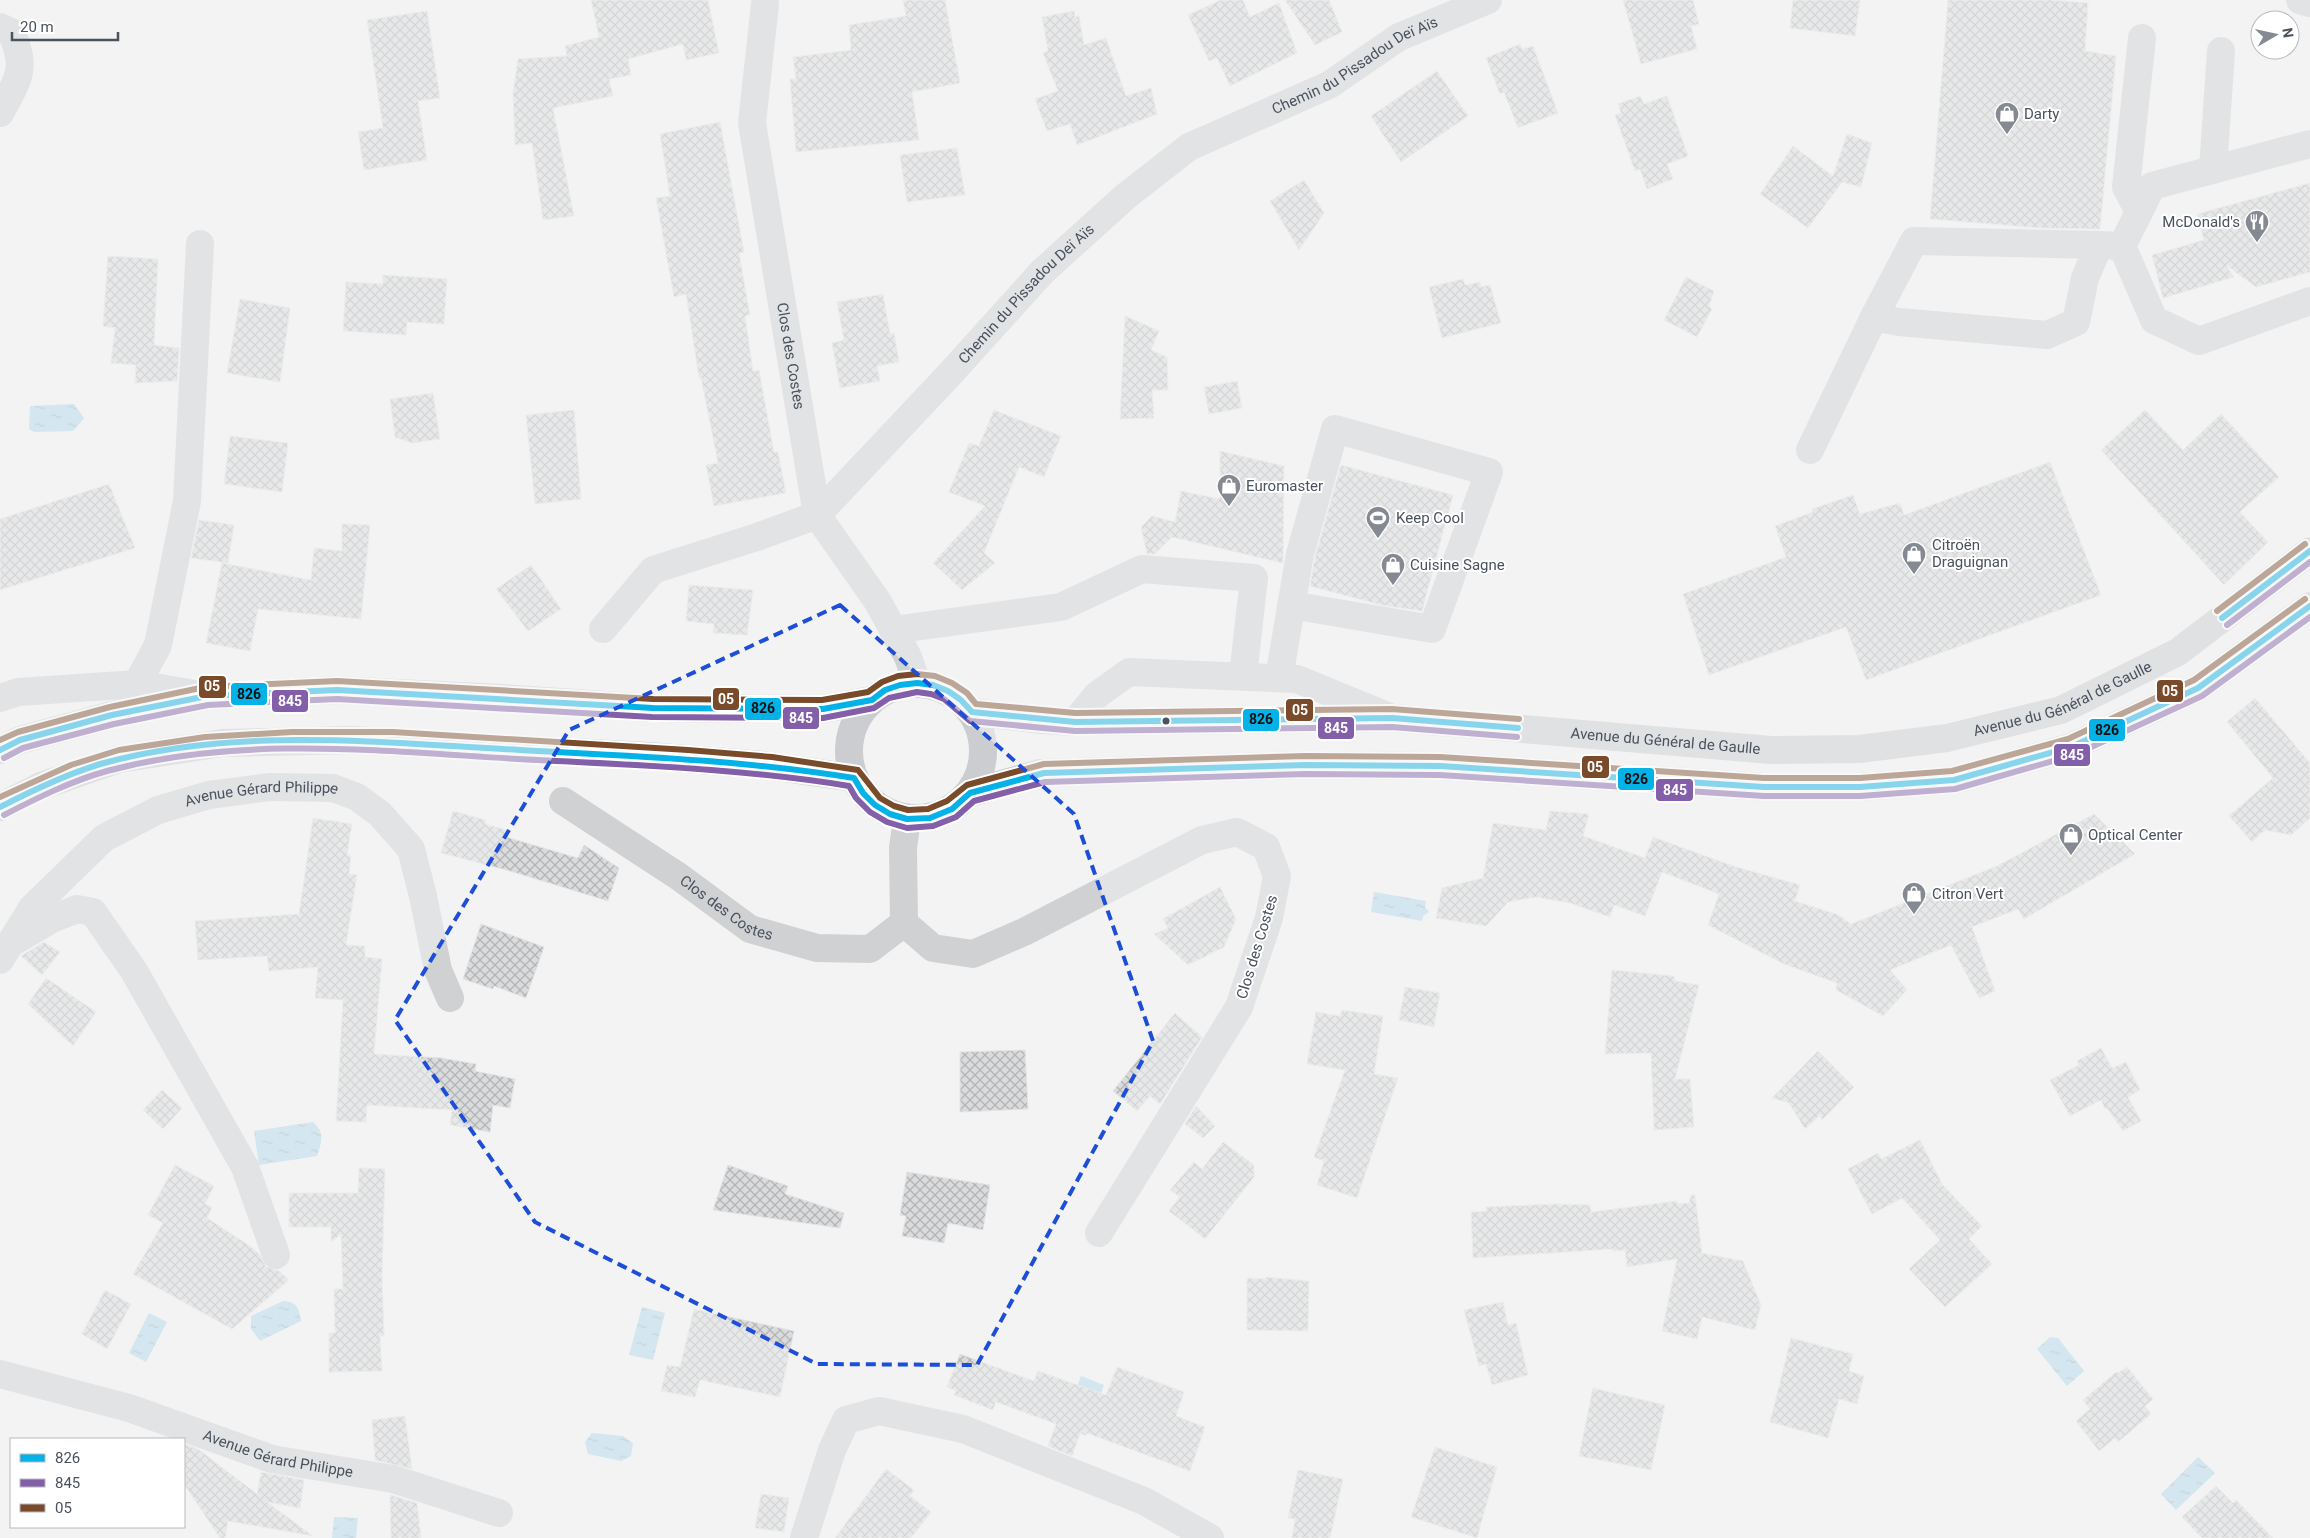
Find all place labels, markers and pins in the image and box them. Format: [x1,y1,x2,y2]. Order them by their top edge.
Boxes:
shop icon: Darty [1994,101,2020,135]
place label: Darty [2024,105,2059,123]
restaurant icon: McDonald's [2244,209,2270,243]
place label: McDonald's [2162,213,2240,231]
shop icon: Euromaster [1216,473,1242,507]
place label: Euromaster [1246,477,1323,495]
sports icon: Keep Cool [1365,505,1391,539]
place label: Keep Cool [1396,509,1464,527]
place label: Citroën Draguignan [1932,536,2008,571]
shop icon: Citroën Draguignan [1901,541,1927,575]
shop icon: Cuisine Sagne [1380,552,1406,586]
place label: Cuisine Sagne [1410,556,1505,574]
unlabelled marker [1161,716,1171,726]
shop icon: Optical Center [2058,822,2084,856]
place label: Optical Center [2088,826,2183,844]
shop icon: Citron Vert [1901,881,1927,915]
place label: Citron Vert [1932,885,2003,903]

